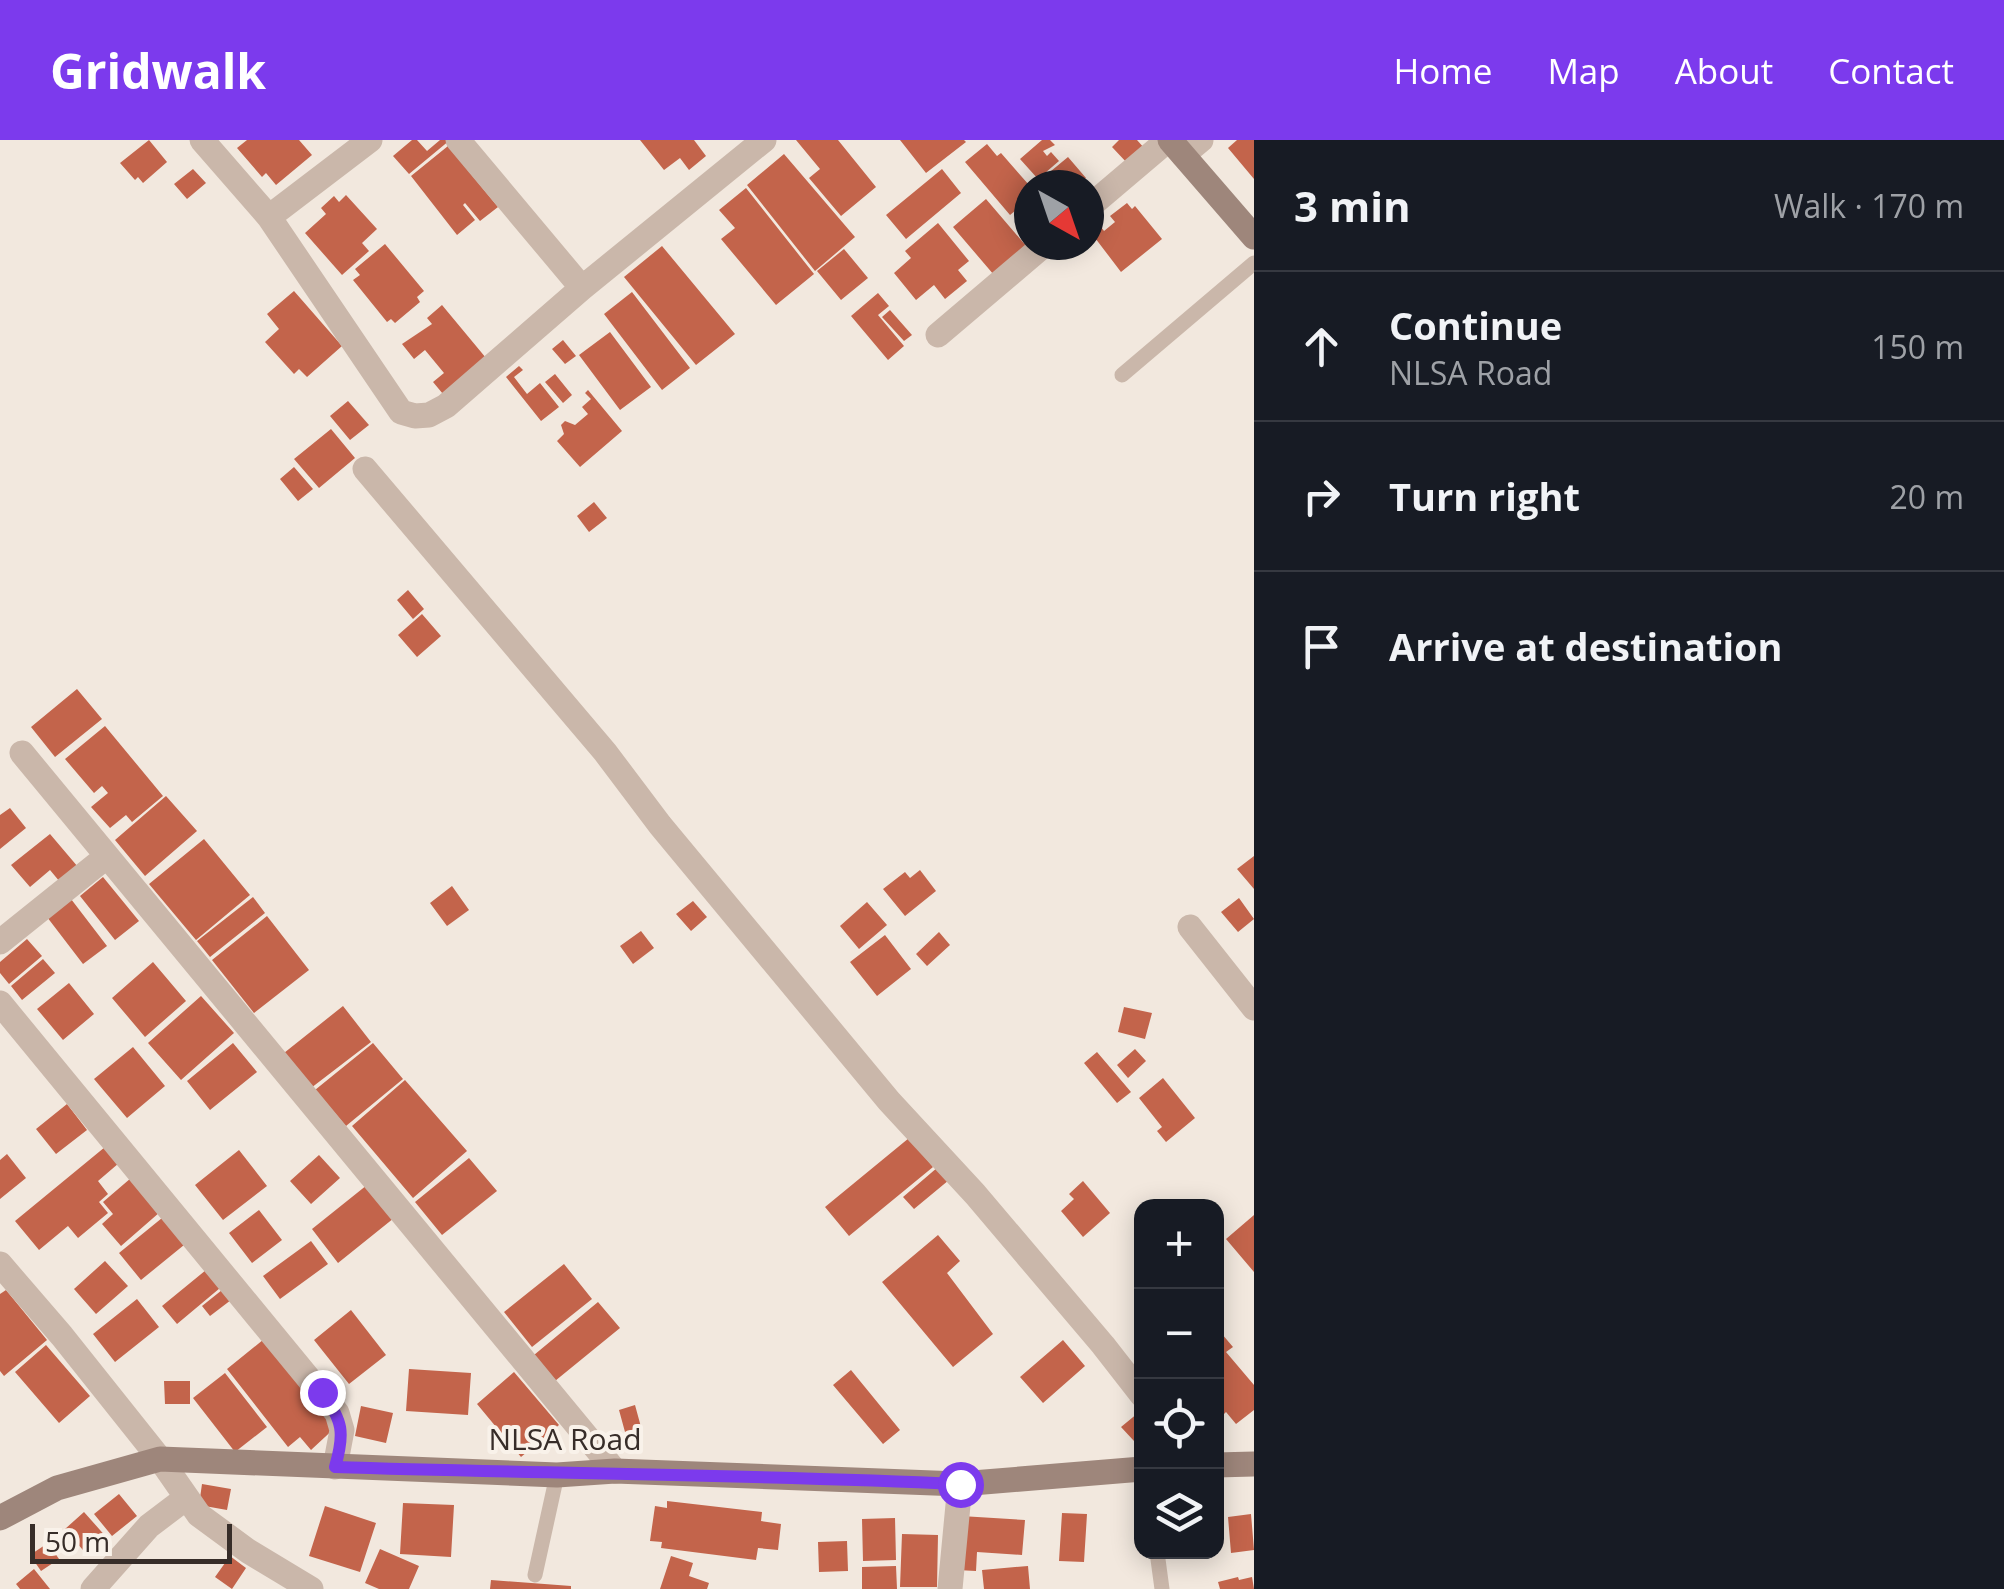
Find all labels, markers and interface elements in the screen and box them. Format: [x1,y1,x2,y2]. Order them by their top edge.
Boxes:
text: Gridwalk [50,38,266,103]
text: Home [1393,47,1492,94]
text: Map [1547,47,1620,94]
text: About [1675,47,1773,94]
text: Contact [1828,47,1954,94]
north arrow [1014,170,1104,260]
text: 3 min [1294,177,1411,234]
text: Walk · 170 m [1774,184,1964,227]
text: Continue [1389,299,1562,351]
icon: ahead [1294,319,1349,374]
text: 150 m [1871,325,1964,368]
text: NLSA Road [1389,351,1552,394]
icon: right [1294,469,1349,524]
text: Turn right [1389,470,1580,522]
text: 20 m [1889,475,1964,518]
icon: arrive [1294,619,1349,674]
text: Arrive at destination [1389,620,1783,672]
map controls [1134,1199,1224,1559]
button: + [1134,1199,1224,1289]
button: − [1134,1289,1224,1379]
route end [300,1370,346,1416]
button: locate [1134,1379,1224,1469]
street label: NLSA Road [488,1418,642,1459]
route start [938,1462,984,1508]
button: layers [1134,1469,1224,1559]
scale bar [30,1519,232,1564]
text: 50 m [45,1522,110,1560]

